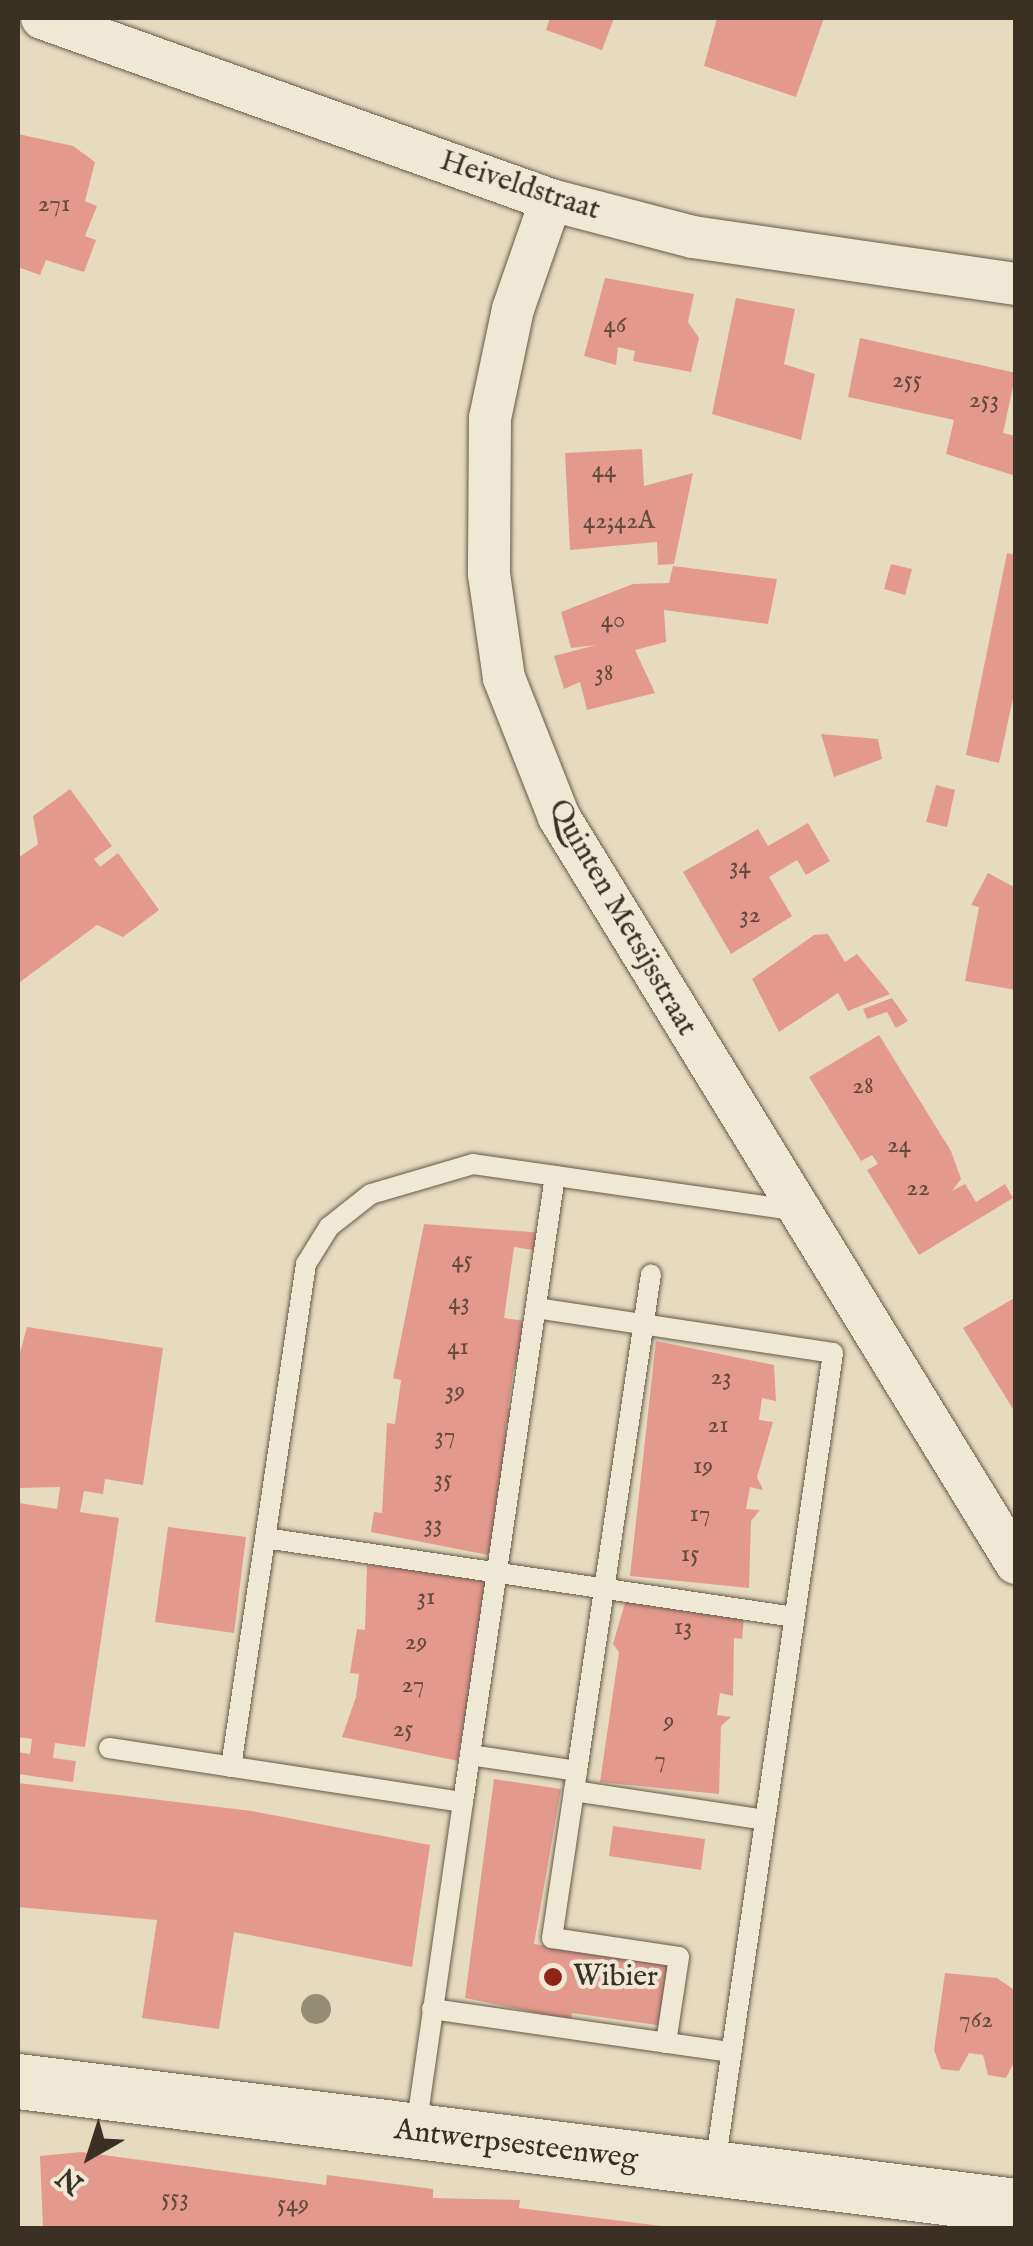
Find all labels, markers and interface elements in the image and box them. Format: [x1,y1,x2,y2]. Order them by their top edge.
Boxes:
street label: Heiveldstraat [435,143,605,229]
house number: 271 [38,189,70,219]
house number: 46 [604,310,626,340]
house number: 255 [892,365,922,395]
house number: 253 [969,385,999,415]
house number: 44 [592,455,616,485]
house number: 42;42A [583,506,655,536]
house number: 40 [601,605,625,635]
house number: 38 [594,658,614,688]
street label: Quinten Metsijsstraat [540,793,704,1043]
house number: 34 [729,851,751,881]
house number: 32 [739,900,761,930]
house number: 28 [852,1071,874,1101]
house number: 24 [887,1130,911,1160]
house number: 22 [906,1173,930,1203]
house number: 45 [451,1245,473,1275]
house number: 43 [448,1287,470,1317]
house number: 41 [447,1332,469,1362]
house number: 23 [710,1362,732,1392]
house number: 39 [445,1376,465,1406]
house number: 21 [707,1410,729,1440]
house number: 37 [434,1421,456,1451]
house number: 19 [693,1451,713,1481]
house number: 35 [434,1464,452,1494]
house number: 17 [689,1499,711,1529]
house number: 33 [424,1509,442,1539]
house number: 15 [681,1539,699,1569]
house number: 31 [417,1582,435,1612]
house number: 13 [674,1612,692,1642]
house number: 29 [405,1627,427,1657]
house number: 27 [401,1670,425,1700]
house number: 9 [664,1706,674,1736]
house number: 25 [393,1714,413,1744]
house number: 7 [654,1745,666,1775]
place label: Wibier [573,1959,658,1995]
marker: Wibier [542,1966,564,1988]
house number: 762 [959,2005,993,2035]
north arrow [40,2106,140,2206]
street label: Antwerpsesteenweg [392,2112,640,2178]
text: N [50,2158,91,2201]
house number: 553 [161,2183,189,2213]
house number: 549 [277,2189,309,2219]

